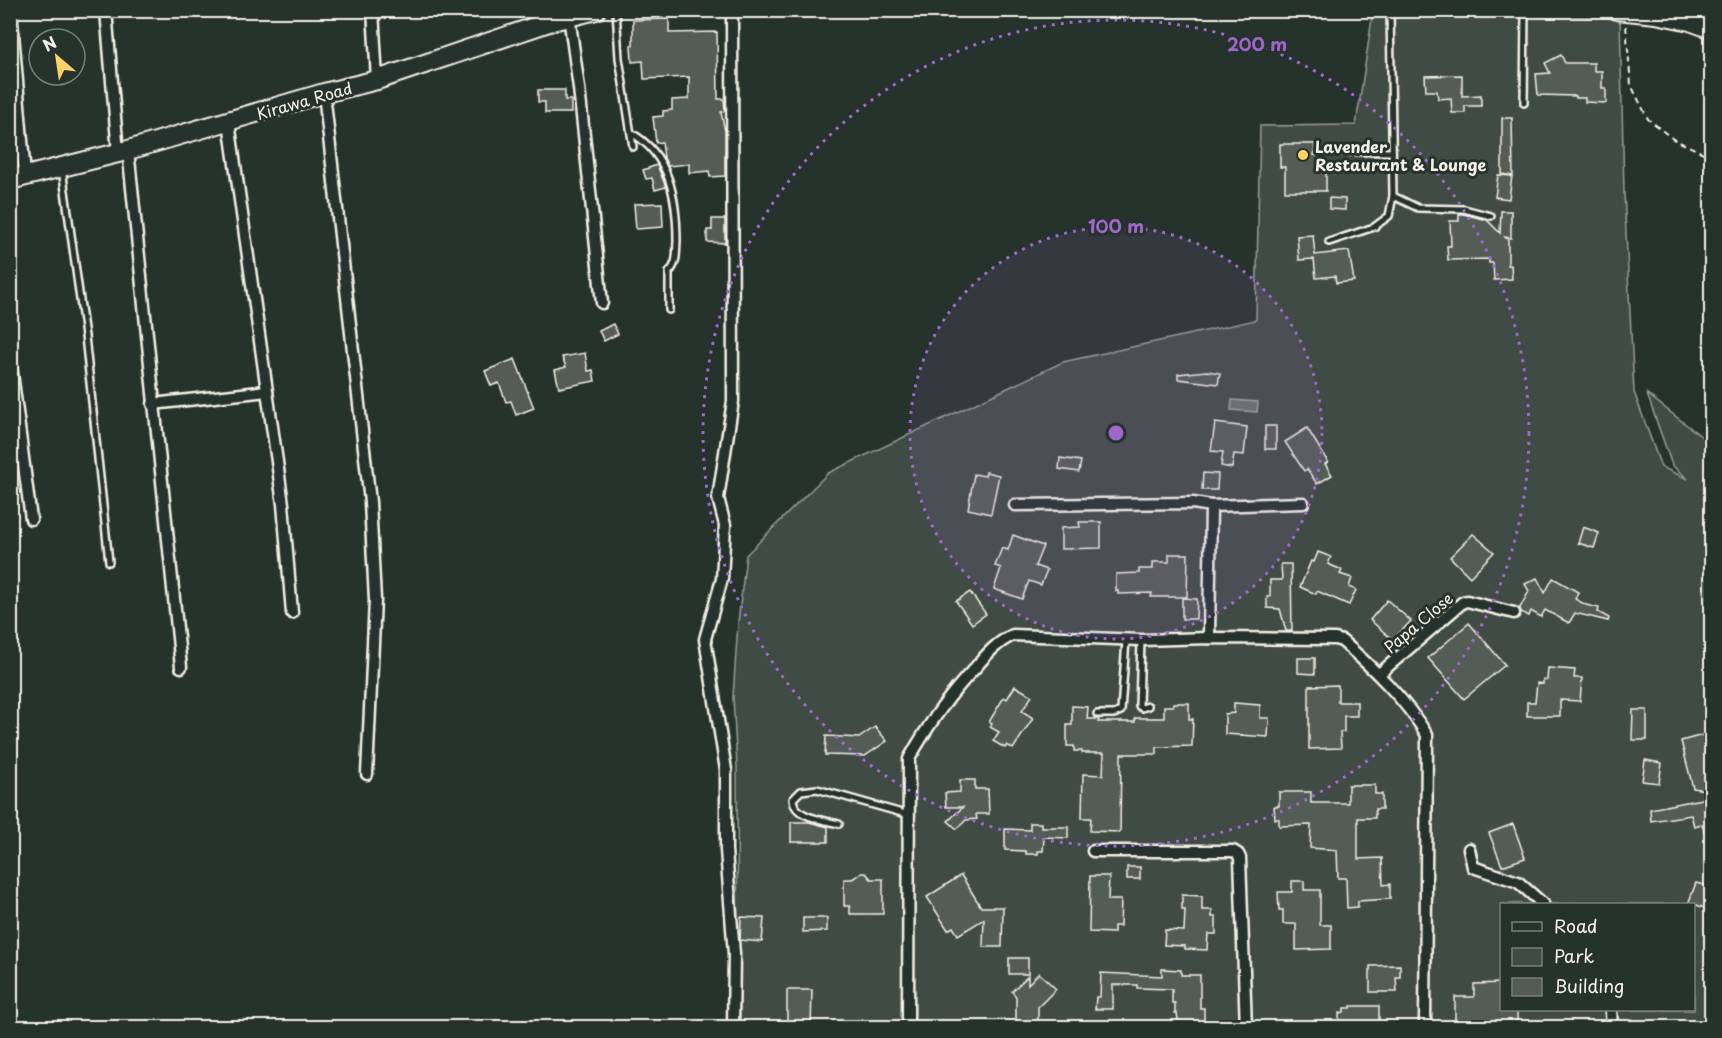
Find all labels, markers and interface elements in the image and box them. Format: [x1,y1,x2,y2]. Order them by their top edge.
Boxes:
north arrow [27,27,87,87]
text: N [38,29,61,57]
text: 200 m [1227,30,1287,57]
street label: Kirawa Road [253,75,355,125]
place label: Lavender Restaurant & Lounge [1315,134,1486,176]
marker: Lavender Restaurant & Lounge [1296,148,1310,162]
text: 100 m [1088,212,1144,239]
centre of rings [1106,423,1126,443]
street label: Papa Close [1378,586,1458,658]
legend [1500,903,1695,1011]
text: Road [1554,912,1598,939]
text: Park [1554,942,1594,969]
text: Building [1554,972,1624,999]

